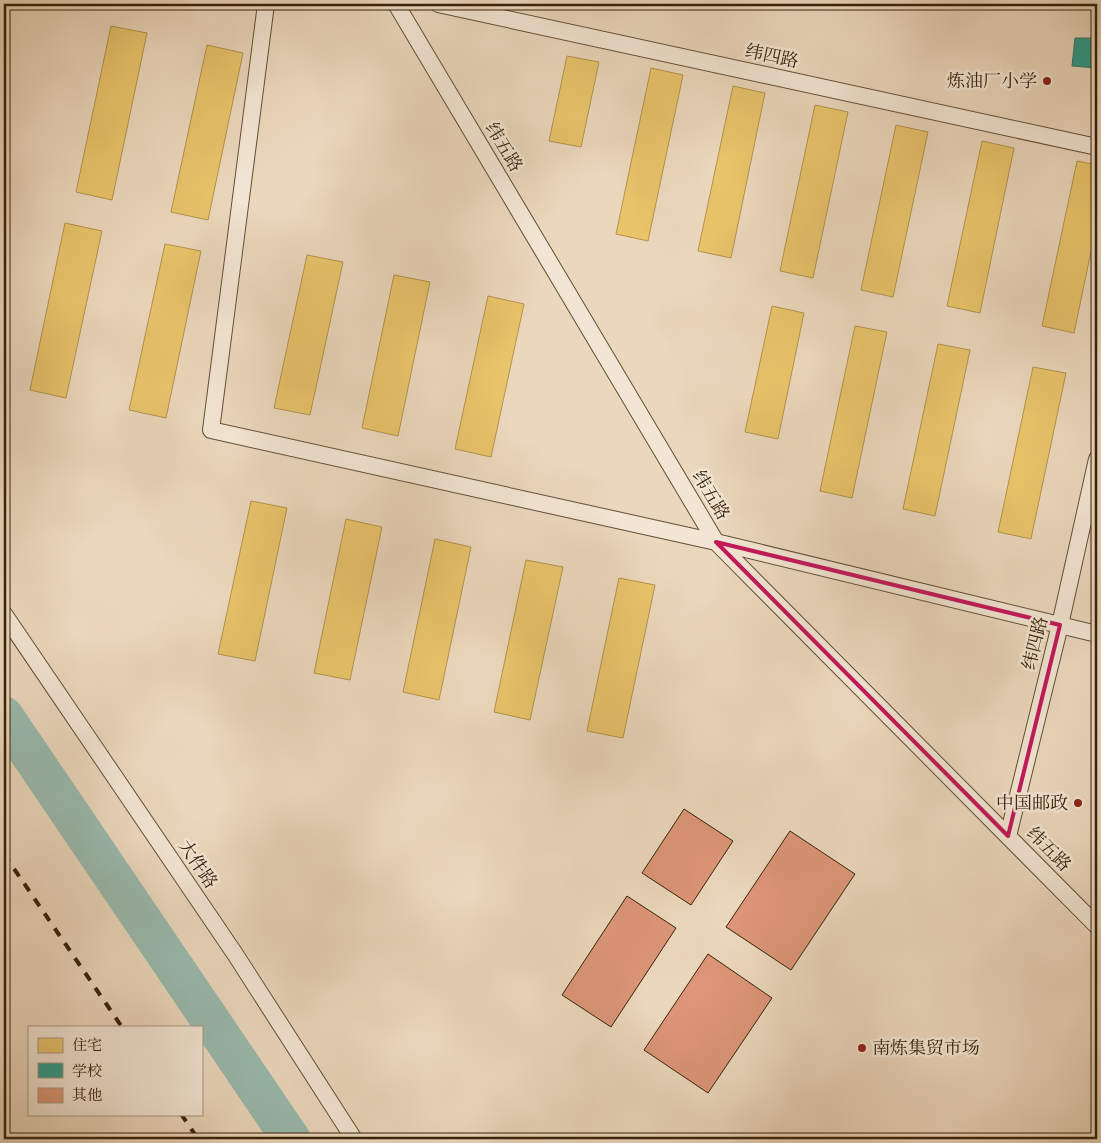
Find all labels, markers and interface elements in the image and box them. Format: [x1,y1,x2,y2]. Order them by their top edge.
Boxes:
street label: 纬四路 [743,39,801,73]
place label: 炼油厂小学 [947,69,1037,93]
marker: 炼油厂小学 [1041,75,1053,87]
street label: 纬五路 [480,118,528,176]
street label: 纬五路 [687,466,735,524]
street label: 纬四路 [1017,614,1053,672]
place label: 中国邮政 [996,791,1068,815]
marker: 中国邮政 [1072,797,1084,809]
street label: 纬五路 [1021,821,1077,877]
street label: 大件路 [173,835,223,893]
legend [28,1026,202,1116]
text: 住宅 [72,1035,102,1055]
place label: 南炼集贸市场 [872,1036,980,1060]
marker: 南炼集贸市场 [856,1042,868,1054]
text: 学校 [72,1061,102,1081]
text: 其他 [72,1085,102,1105]

